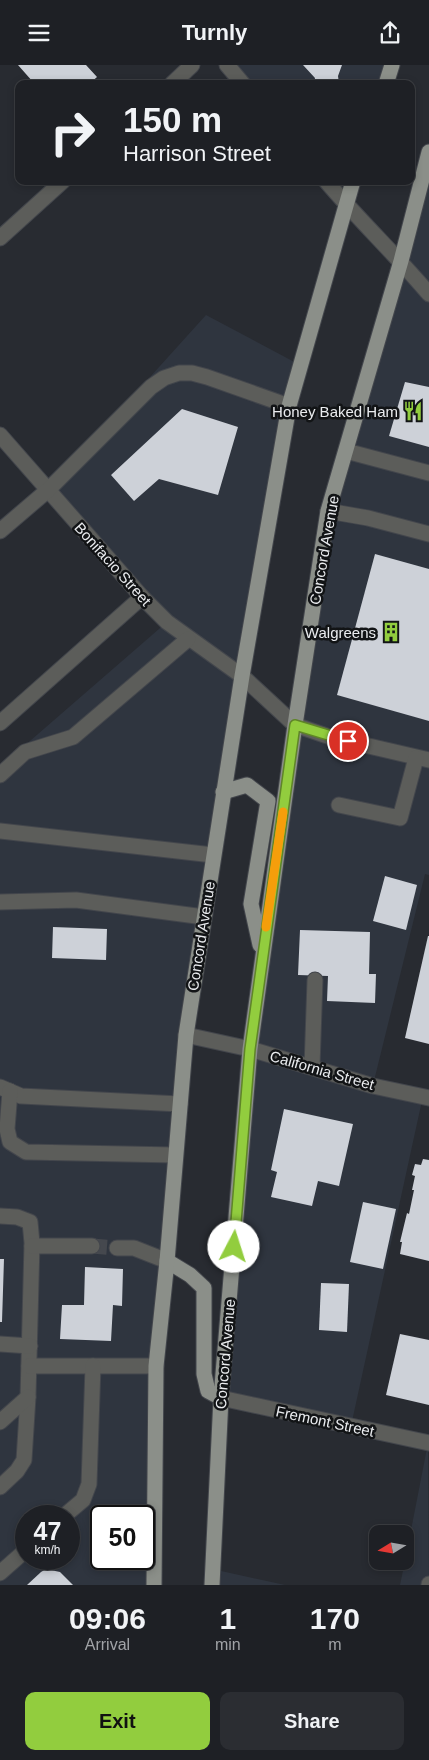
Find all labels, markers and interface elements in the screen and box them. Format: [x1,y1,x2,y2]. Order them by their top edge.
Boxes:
icon: menu [25,19,53,47]
icon: share [376,19,404,47]
text: Turnly [182,20,247,45]
icon: right [40,100,105,165]
text: 150 m [123,100,222,139]
text: Harrison Street [123,141,271,166]
restaurant icon: Honey Baked Ham [402,400,424,422]
place label: Honey Baked Ham [272,403,398,420]
street label: Concord Avenue [306,494,342,606]
street label: Bonifacio Street [71,519,155,610]
building icon: Walgreens [380,621,402,643]
place label: Walgreens [305,624,376,641]
pin [327,720,369,762]
icon: arrive [334,727,362,755]
street label: Concord Avenue [184,880,218,992]
street label: California Street [268,1047,377,1093]
position arrow [207,1220,259,1272]
street label: Concord Avenue [212,1298,238,1410]
street label: Fremont Street [274,1402,376,1440]
speed limit sign: 50 [90,1505,155,1570]
text: 47 [34,1517,61,1545]
north arrow [369,1525,414,1570]
map controls [369,1525,414,1570]
text: km/h [34,1543,61,1557]
text: 09:06 [69,1602,146,1635]
text: 1 [219,1602,236,1635]
text: 170 [310,1602,360,1635]
text: Arrival [85,1636,130,1653]
text: min [215,1636,241,1653]
text: m [328,1636,341,1653]
button: Exit [25,1692,210,1750]
button: Share [220,1692,404,1750]

